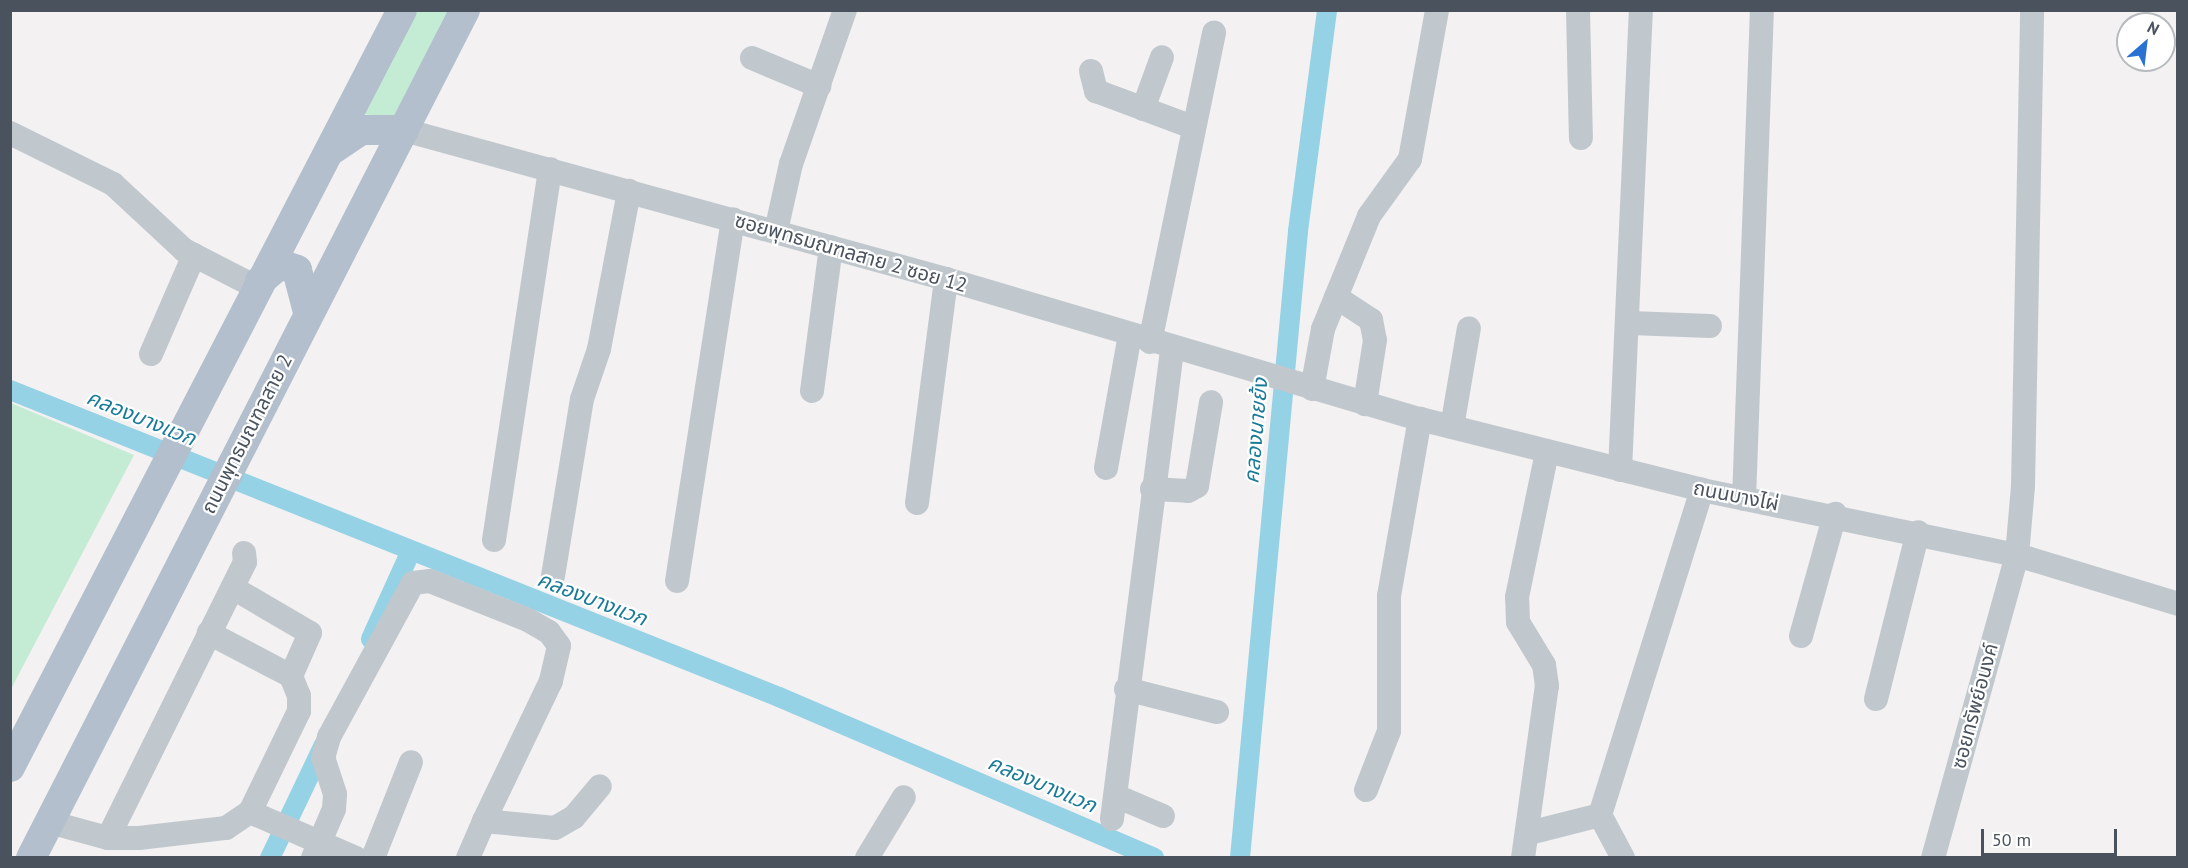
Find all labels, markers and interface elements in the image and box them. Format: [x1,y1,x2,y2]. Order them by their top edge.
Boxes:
north arrow [2116,12,2176,72]
text: N [2144,17,2163,39]
street label: ซอยพุทธมณฑลสาย 2 ซอย 12 [732,208,970,298]
street label: ถนนพุทธมณฑลสาย 2 [196,350,298,518]
water label: คลองนายย้ง [1239,377,1273,485]
water label: คลองบางแวก [83,385,199,451]
street label: ถนนบางไผ่ [1691,476,1781,516]
water label: คลองบางแวก [534,567,650,631]
street label: ซอยทรัพย์อนงค์ [1947,641,2003,771]
water label: คลองบางแวก [984,750,1100,818]
scale bar [1984,817,2120,855]
text: 50 m [1992,828,2031,851]

